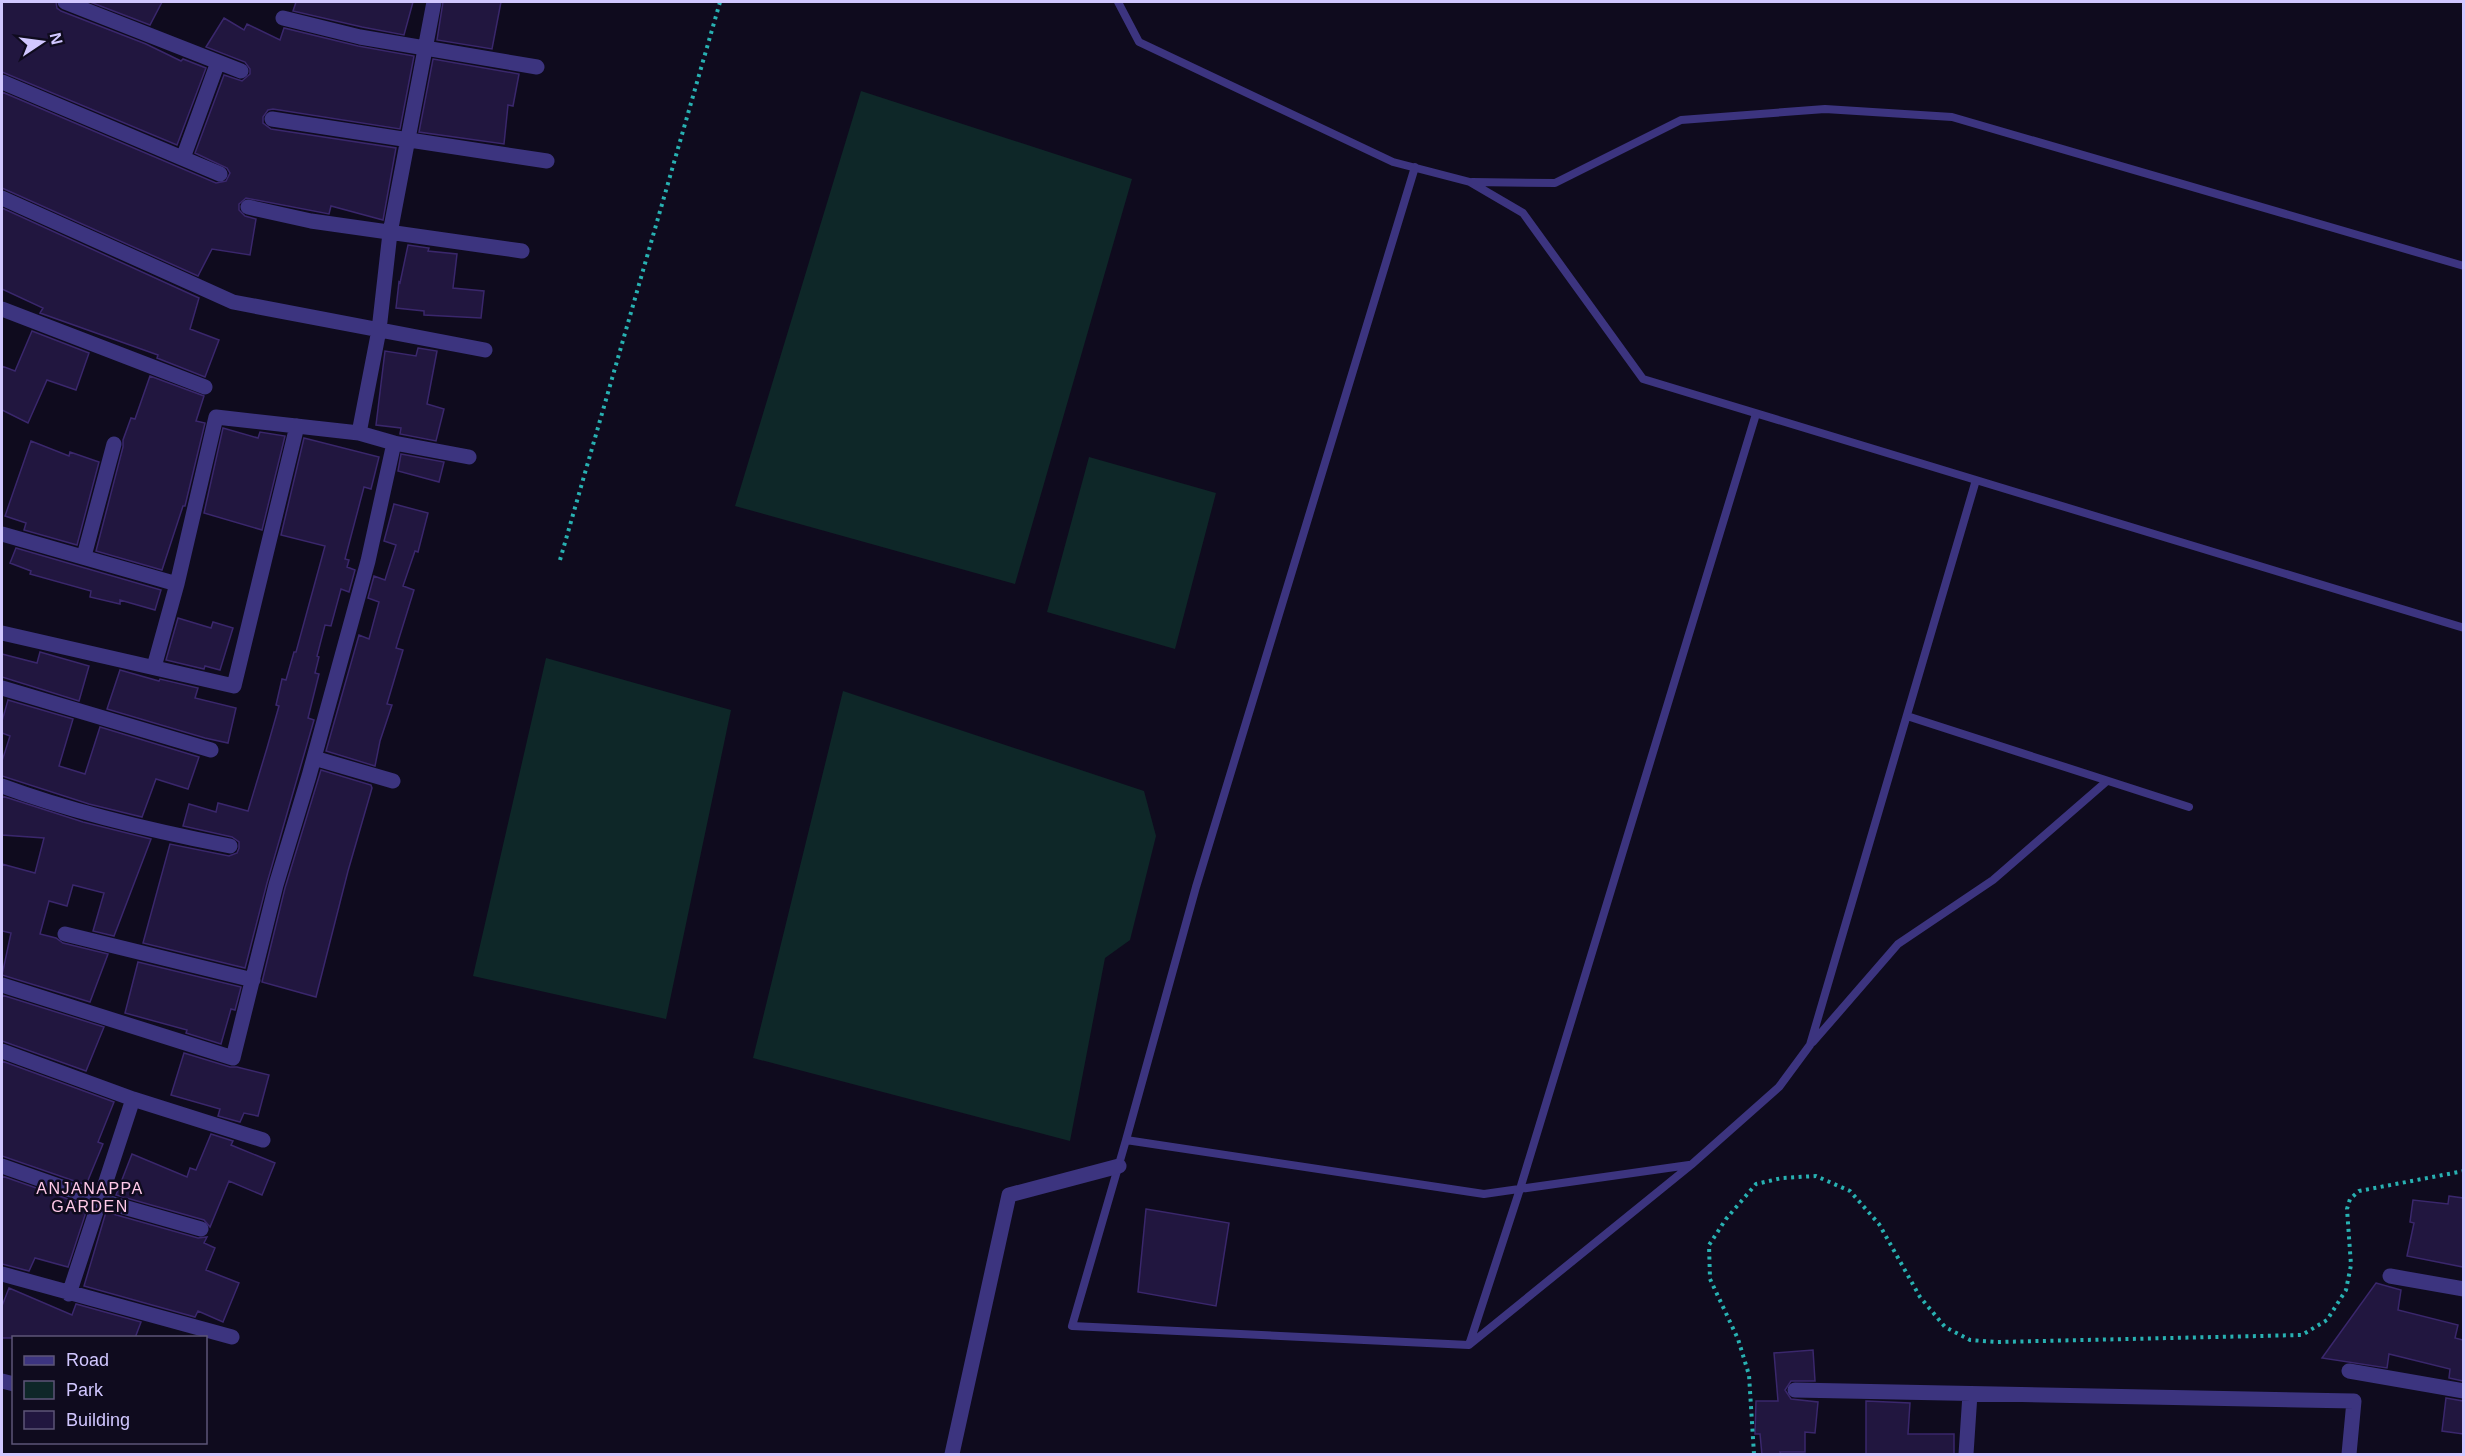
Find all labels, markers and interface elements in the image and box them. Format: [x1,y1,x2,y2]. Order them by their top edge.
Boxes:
north arrow [12,12,72,72]
text: N [47,31,66,46]
district label: ANJANAPPA GARDEN [36,1180,144,1215]
legend [12,1336,207,1444]
text: Road [66,1350,109,1370]
text: Park [66,1380,104,1400]
text: Building [66,1410,130,1430]

